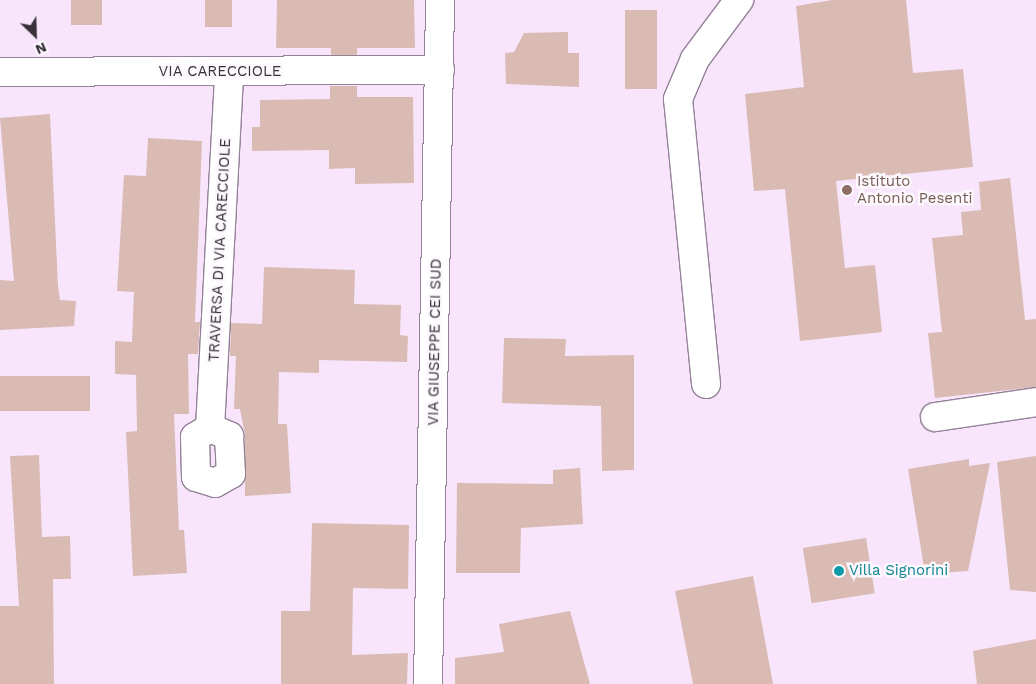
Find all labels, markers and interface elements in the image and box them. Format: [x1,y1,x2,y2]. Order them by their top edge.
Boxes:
north arrow [10,10,60,60]
text: N [33,39,49,58]
street label: VIA CARECCIOLE [158,63,282,81]
street label: TRAVERSA DI VIA CARECCIOLE [205,137,235,363]
place label: Istituto Antonio Pesenti [857,172,972,207]
marker: Istituto Antonio Pesenti [841,184,853,196]
street label: VIA GIUSEPPE CEI SUD [425,258,445,426]
place label: Villa Signorini [849,562,949,580]
marker: Villa Signorini [833,565,845,577]

